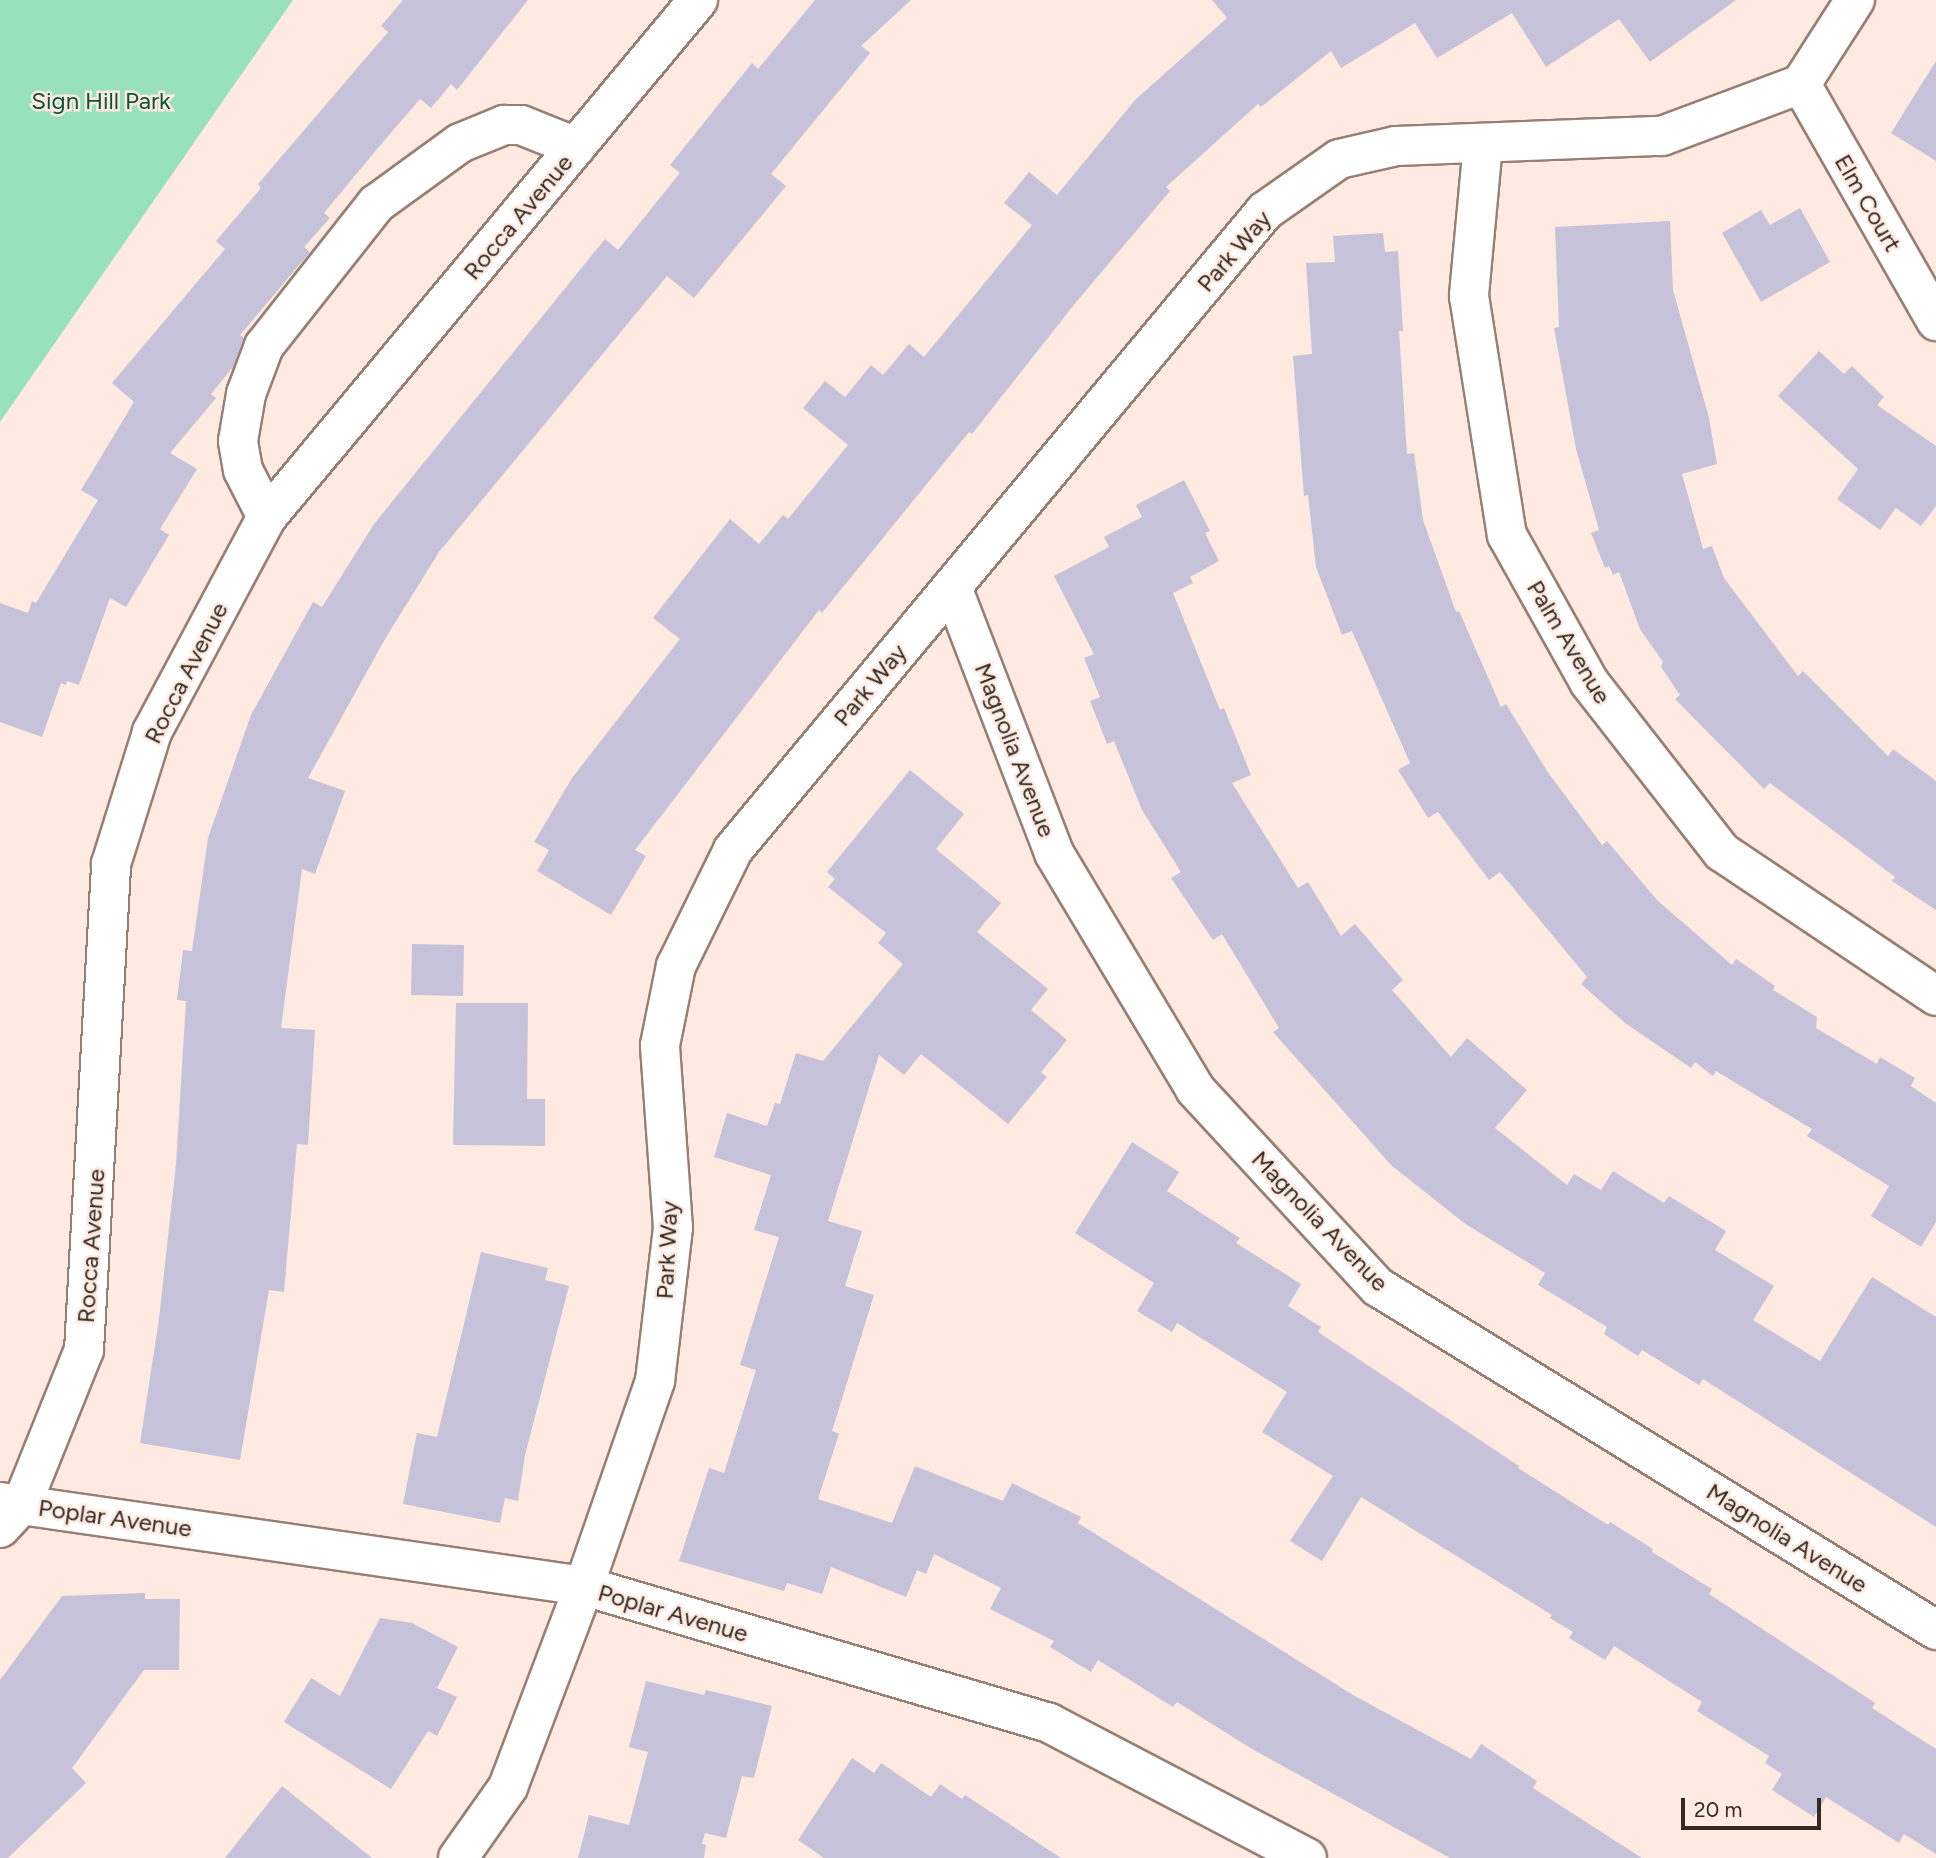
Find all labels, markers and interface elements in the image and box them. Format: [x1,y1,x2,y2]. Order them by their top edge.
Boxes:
park label: Sign Hill Park [31,87,171,115]
street label: Rocca Avenue [457,149,579,285]
street label: Elm Court [1829,149,1907,257]
street label: Park Way [1191,204,1277,298]
street label: Palm Avenue [1521,575,1617,709]
street label: Rocca Avenue [138,598,234,748]
street label: Park Way [827,638,913,732]
street label: Magnolia Avenue [969,659,1061,841]
street label: Magnolia Avenue [1246,1145,1394,1297]
street label: Rocca Avenue [71,1168,111,1324]
street label: Park Way [650,1200,684,1300]
street label: Magnolia Avenue [1701,1477,1873,1599]
street label: Poplar Avenue [37,1493,193,1543]
street label: Poplar Avenue [595,1578,751,1648]
scale bar [1684,1784,1824,1828]
text: 20 m [1694,1797,1742,1822]

